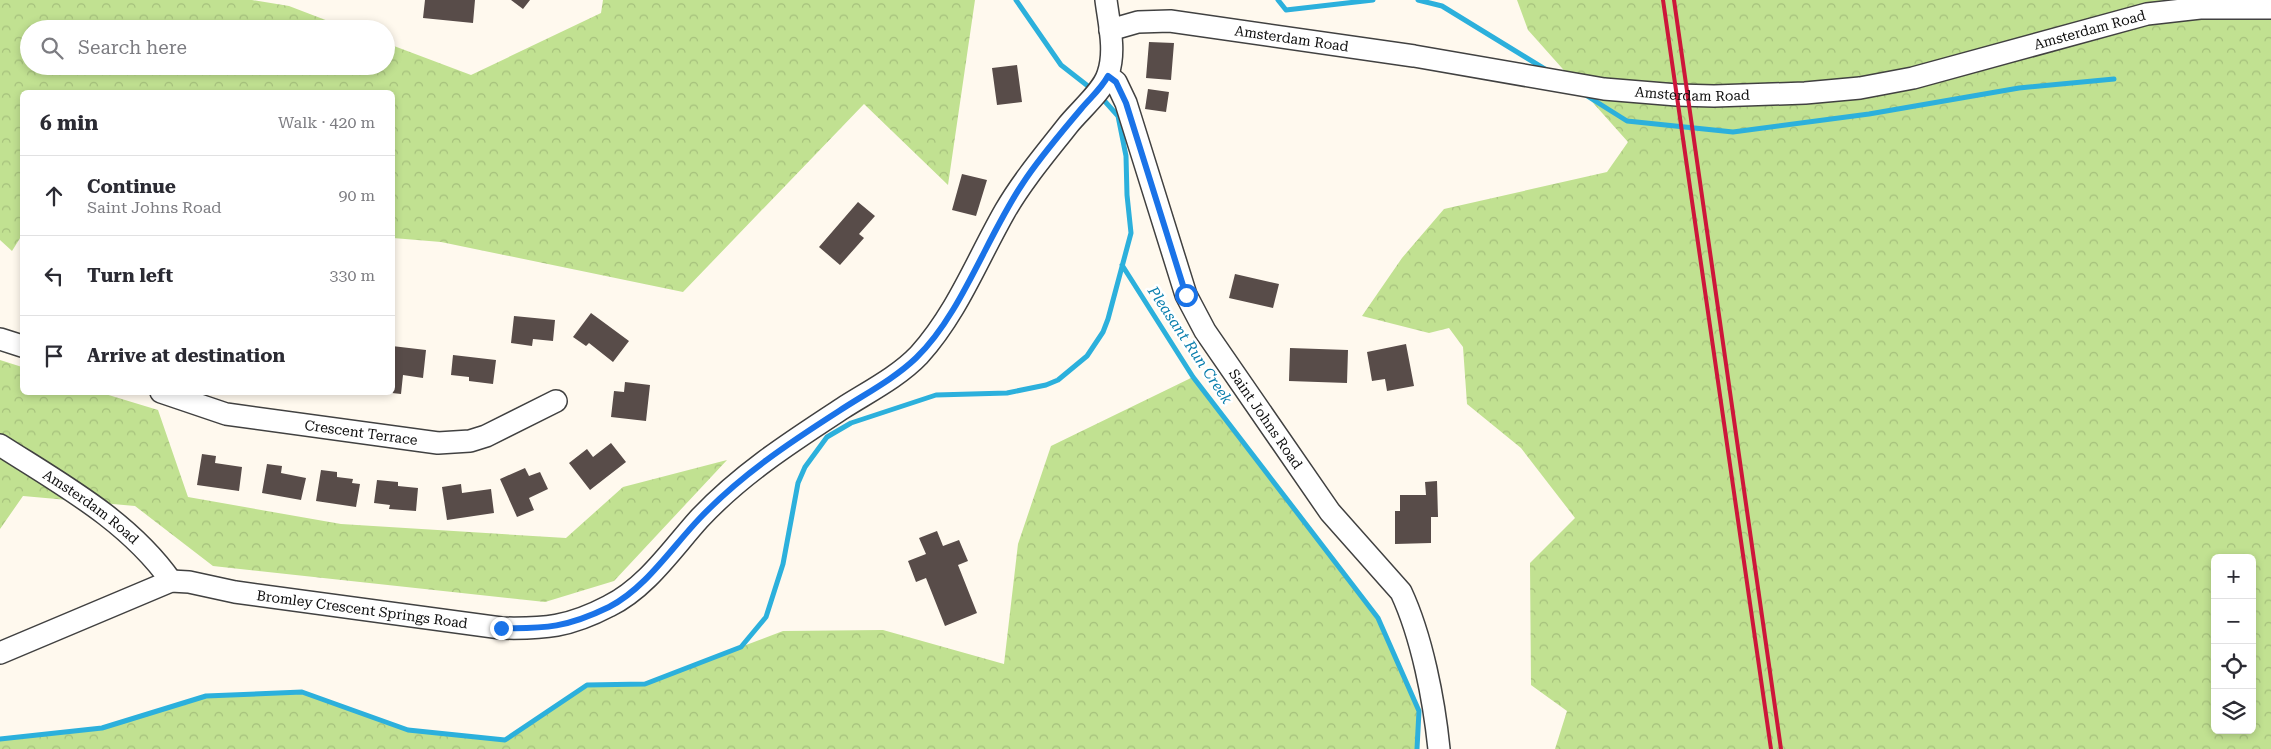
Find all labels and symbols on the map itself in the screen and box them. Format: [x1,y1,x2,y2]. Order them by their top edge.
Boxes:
street label: Amsterdam Road [2032,7,2147,53]
street label: Amsterdam Road [1234,22,1350,55]
street label: Amsterdam Road [1634,84,1750,104]
water label: Pleasant Run Creek [1143,282,1236,408]
route start [1175,284,1198,307]
street label: Saint Johns Road [1226,366,1306,472]
street label: Crescent Terrace [304,417,419,448]
street label: Amsterdam Road [40,466,142,547]
street label: Bromley Crescent Springs Road [256,587,469,631]
route end [490,617,513,640]

